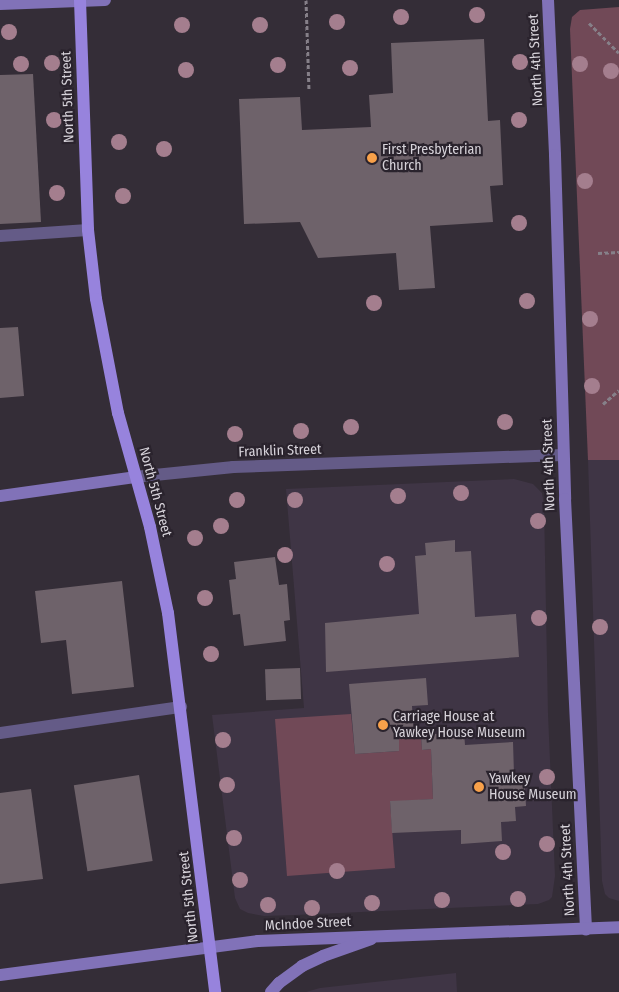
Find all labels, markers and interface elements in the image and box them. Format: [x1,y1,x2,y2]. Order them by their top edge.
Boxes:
street label: North 4th Street [525,13,547,107]
street label: North 5th Street [58,51,78,143]
place label: First Presbyterian Church [382,142,482,174]
marker: First Presbyterian Church [366,152,378,164]
street label: North 4th Street [539,419,559,511]
street label: Franklin Street [238,441,322,461]
street label: North 5th Street [135,445,175,539]
place label: Carriage House at Yawkey House Museum [393,709,525,742]
marker: Carriage House at Yawkey House Museum [377,719,389,731]
place label: Yawkey House Museum [489,771,577,804]
marker: Yawkey House Museum [473,781,485,793]
street label: North 4th Street [557,823,579,917]
street label: North 5th Street [176,850,202,944]
street label: McIndoe Street [264,913,352,935]

